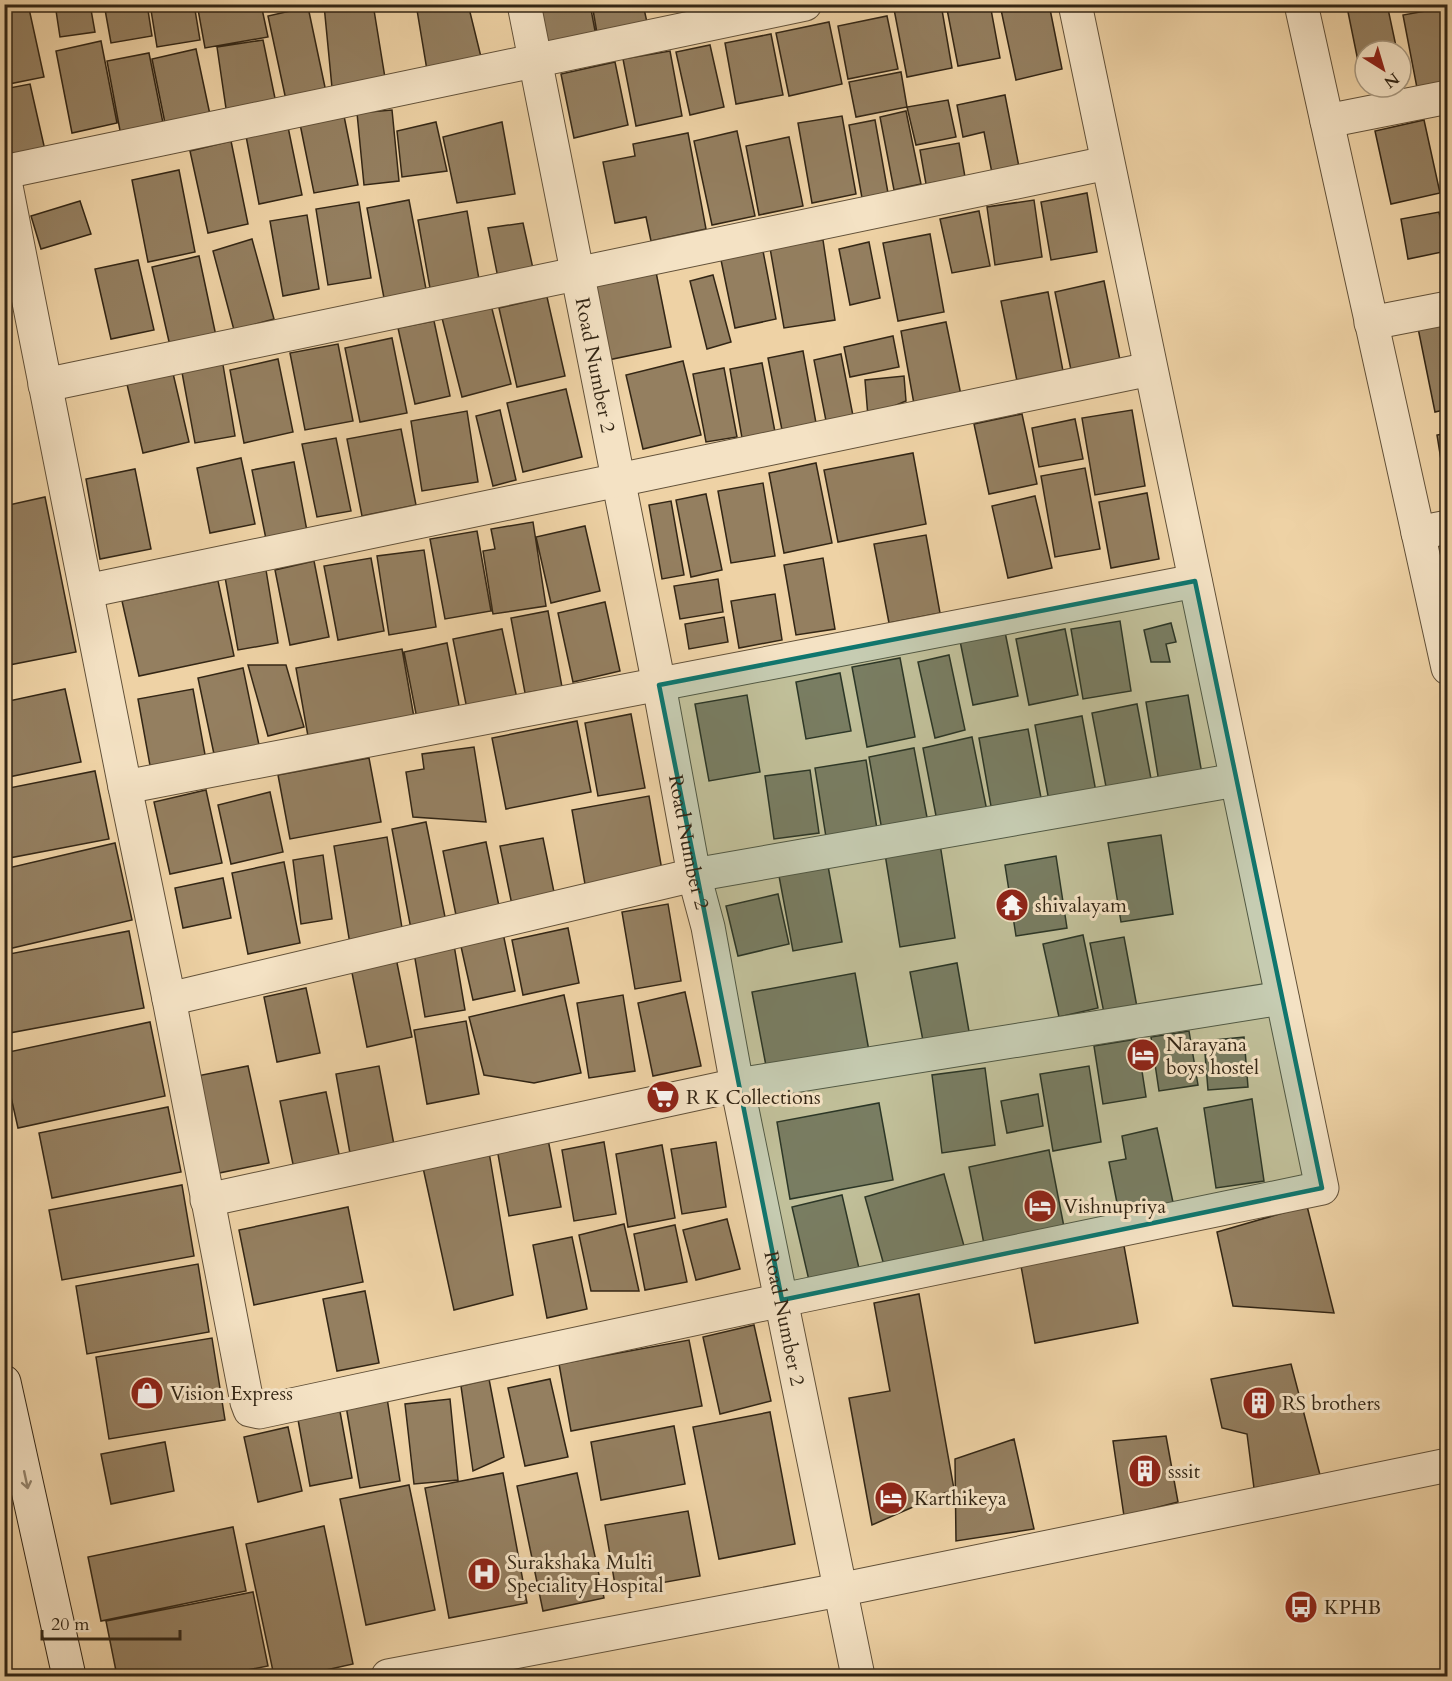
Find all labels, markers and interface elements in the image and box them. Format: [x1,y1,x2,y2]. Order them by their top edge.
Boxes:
north arrow [1353,39,1413,99]
text: N [1379,67,1404,93]
street label: Road Number 2 [569,295,622,435]
street label: Road Number 2 [662,772,716,912]
temple icon: shivalayam [994,887,1030,923]
place label: shivalayam [1035,892,1127,919]
place label: Narayana boys hostel [1166,1031,1259,1081]
hotel icon: Narayana boys hostel [1125,1037,1161,1073]
supermarket icon: R K Collections [645,1079,681,1115]
place label: R K Collections [686,1084,821,1111]
hotel icon: Vishnupriya [1022,1188,1058,1224]
place label: Vishnupriya [1063,1193,1166,1220]
street label: Road Number 2 [758,1248,812,1388]
shop icon: Vision Express [129,1375,165,1411]
place label: Vision Express [170,1380,293,1407]
building icon: RS brothers [1241,1385,1277,1421]
place label: RS brothers [1282,1390,1380,1417]
building icon: sssit [1127,1453,1163,1489]
place label: sssit [1168,1458,1201,1485]
one-way arrow [21,1470,32,1490]
hotel icon: Karthikeya [873,1480,909,1516]
place label: Karthikeya [914,1485,1007,1512]
place label: Surakshaka Multi Speciality Hospital [507,1549,664,1599]
hospital icon: Surakshaka Multi Speciality Hospital [466,1556,502,1592]
bus stop icon: KPHB [1283,1589,1319,1625]
place label: KPHB [1324,1594,1381,1621]
scale bar [42,1603,180,1641]
text: 20 m [51,1612,90,1637]

